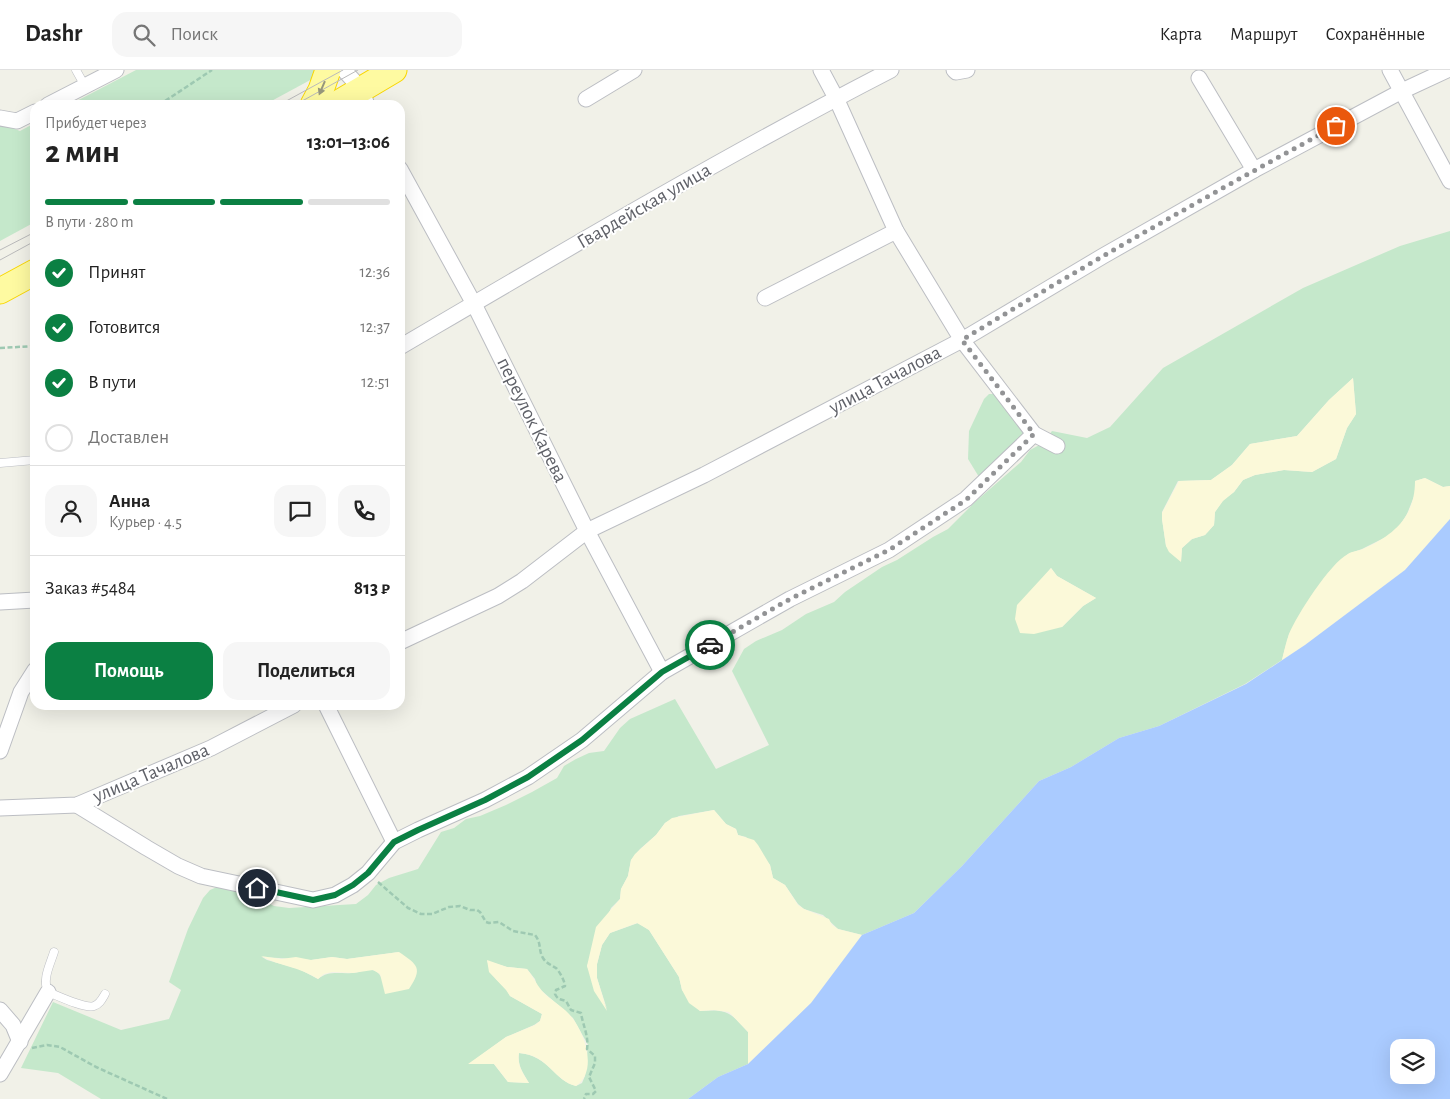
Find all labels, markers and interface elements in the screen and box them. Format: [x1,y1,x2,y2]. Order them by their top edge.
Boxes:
search box [112,12,462,57]
icon: search [130,21,158,49]
text: Dashr [25,22,82,46]
text: Поиск [170,25,218,44]
text: Карта [1160,26,1202,44]
text: Маршрут [1230,26,1298,44]
text: Сохранённые [1326,26,1425,44]
one-way arrow [317,81,325,95]
pin [1315,105,1357,147]
icon: bag [1322,112,1350,140]
text: Прибудет через [45,115,147,131]
text: 13:01–13:06 [307,133,390,152]
text: 2 мин [45,136,120,168]
street label: Гвардейская улица [574,160,714,252]
text: В пути · 280 m [45,214,134,230]
icon: check [45,259,73,287]
text: Принят [88,263,145,282]
text: 12:36 [359,264,390,280]
icon: check [45,314,73,342]
text: Готовится [88,318,161,337]
text: 12:37 [360,319,390,335]
street label: улица Тачалова [825,342,944,418]
street label: переулок Карева [493,354,571,486]
icon: check [45,369,73,397]
text: В пути [88,373,137,392]
text: 12:51 [361,374,390,390]
text: Доставлен [88,428,169,447]
button: person [45,485,97,537]
button: chat [274,485,326,537]
button: phone [338,485,390,537]
text: Анна [109,492,150,511]
text: Курьер · 4.5 [109,514,182,530]
text: Заказ #5484 [45,579,136,598]
text: 813 ₽ [354,579,390,598]
courier [685,620,735,670]
icon: car [696,631,724,659]
button: Помощь [45,642,213,700]
button: Поделиться [223,642,390,700]
street label: улица Тачалова [89,740,212,807]
pin [236,867,278,909]
icon: home [243,874,271,902]
map controls [1390,1039,1435,1084]
button: layers [1390,1039,1435,1084]

